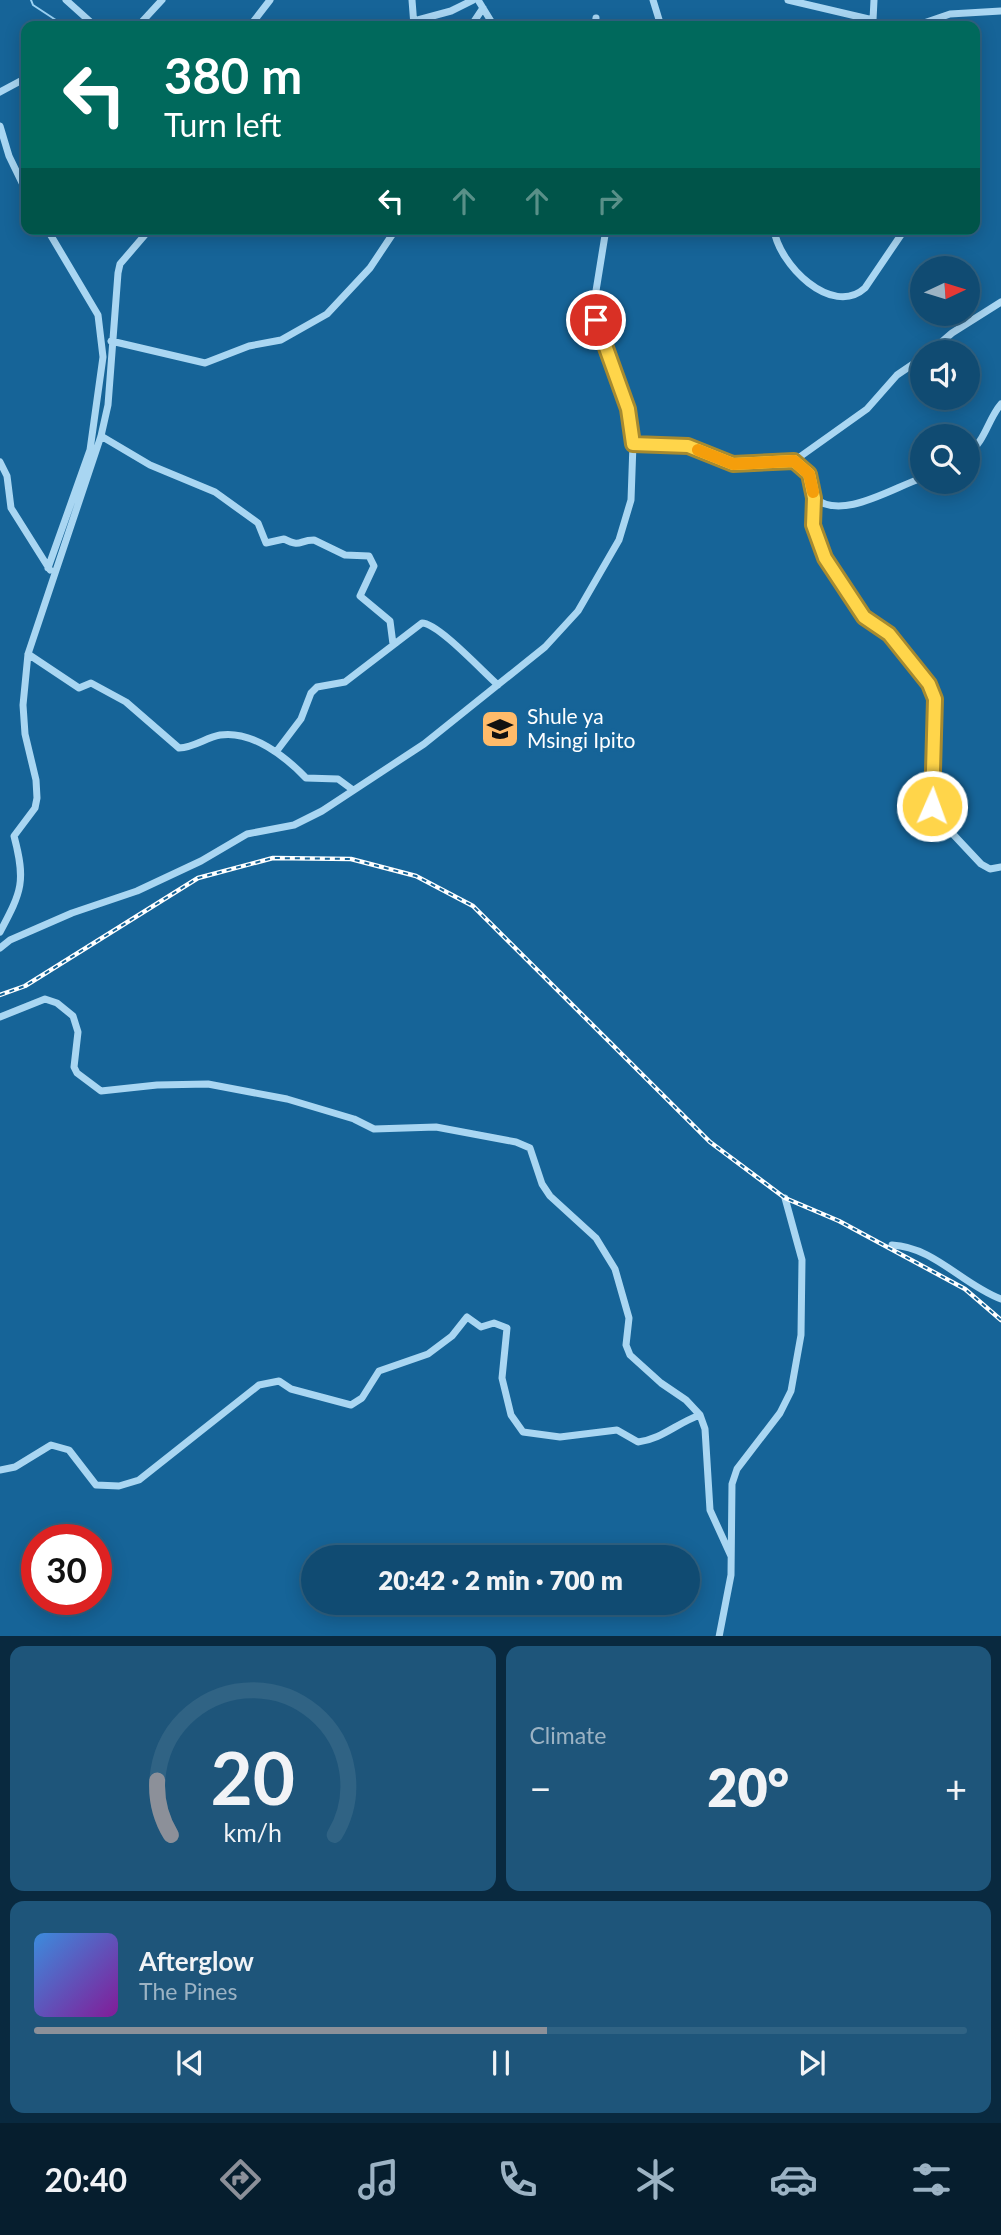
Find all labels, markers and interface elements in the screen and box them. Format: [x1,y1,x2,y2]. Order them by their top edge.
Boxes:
text: 380 m [164,46,302,104]
icon: left [49,49,140,140]
text: Turn left [164,105,281,144]
icon: left [372,182,410,220]
icon: ahead [445,182,483,220]
icon: ahead [518,182,556,220]
icon: right [591,182,629,220]
north arrow [910,256,980,326]
map controls [910,256,980,494]
pin [566,290,626,350]
icon: arrive [577,301,615,339]
button: sound [910,340,980,410]
button: search [910,424,980,494]
place label: Shule ya Msingi Ipito [527,703,635,752]
school or university icon: Shule ya Msingi Ipito [479,708,521,750]
position arrow [895,769,969,843]
speed limit sign: 30 [21,1524,112,1615]
text: 20:42 · 2 min · 700 m [378,1564,623,1596]
text: Climate [530,1721,606,1749]
text: 20 [211,1733,295,1821]
text: 20° [707,1756,789,1818]
text: − [530,1765,552,1811]
text: + [945,1765,967,1811]
text: km/h [223,1816,282,1846]
text: Afterglow [139,1945,254,1977]
text: The Pines [139,1977,237,2005]
icon: previous [171,2044,209,2082]
icon: pause [482,2044,520,2082]
icon: next [793,2044,831,2082]
icon: directions [216,2155,265,2204]
icon: music [354,2155,403,2204]
icon: phone [493,2155,542,2204]
icon: climate [631,2155,680,2204]
icon: car [769,2155,818,2204]
icon: filters [907,2155,956,2204]
text: 20:40 [45,2160,127,2199]

